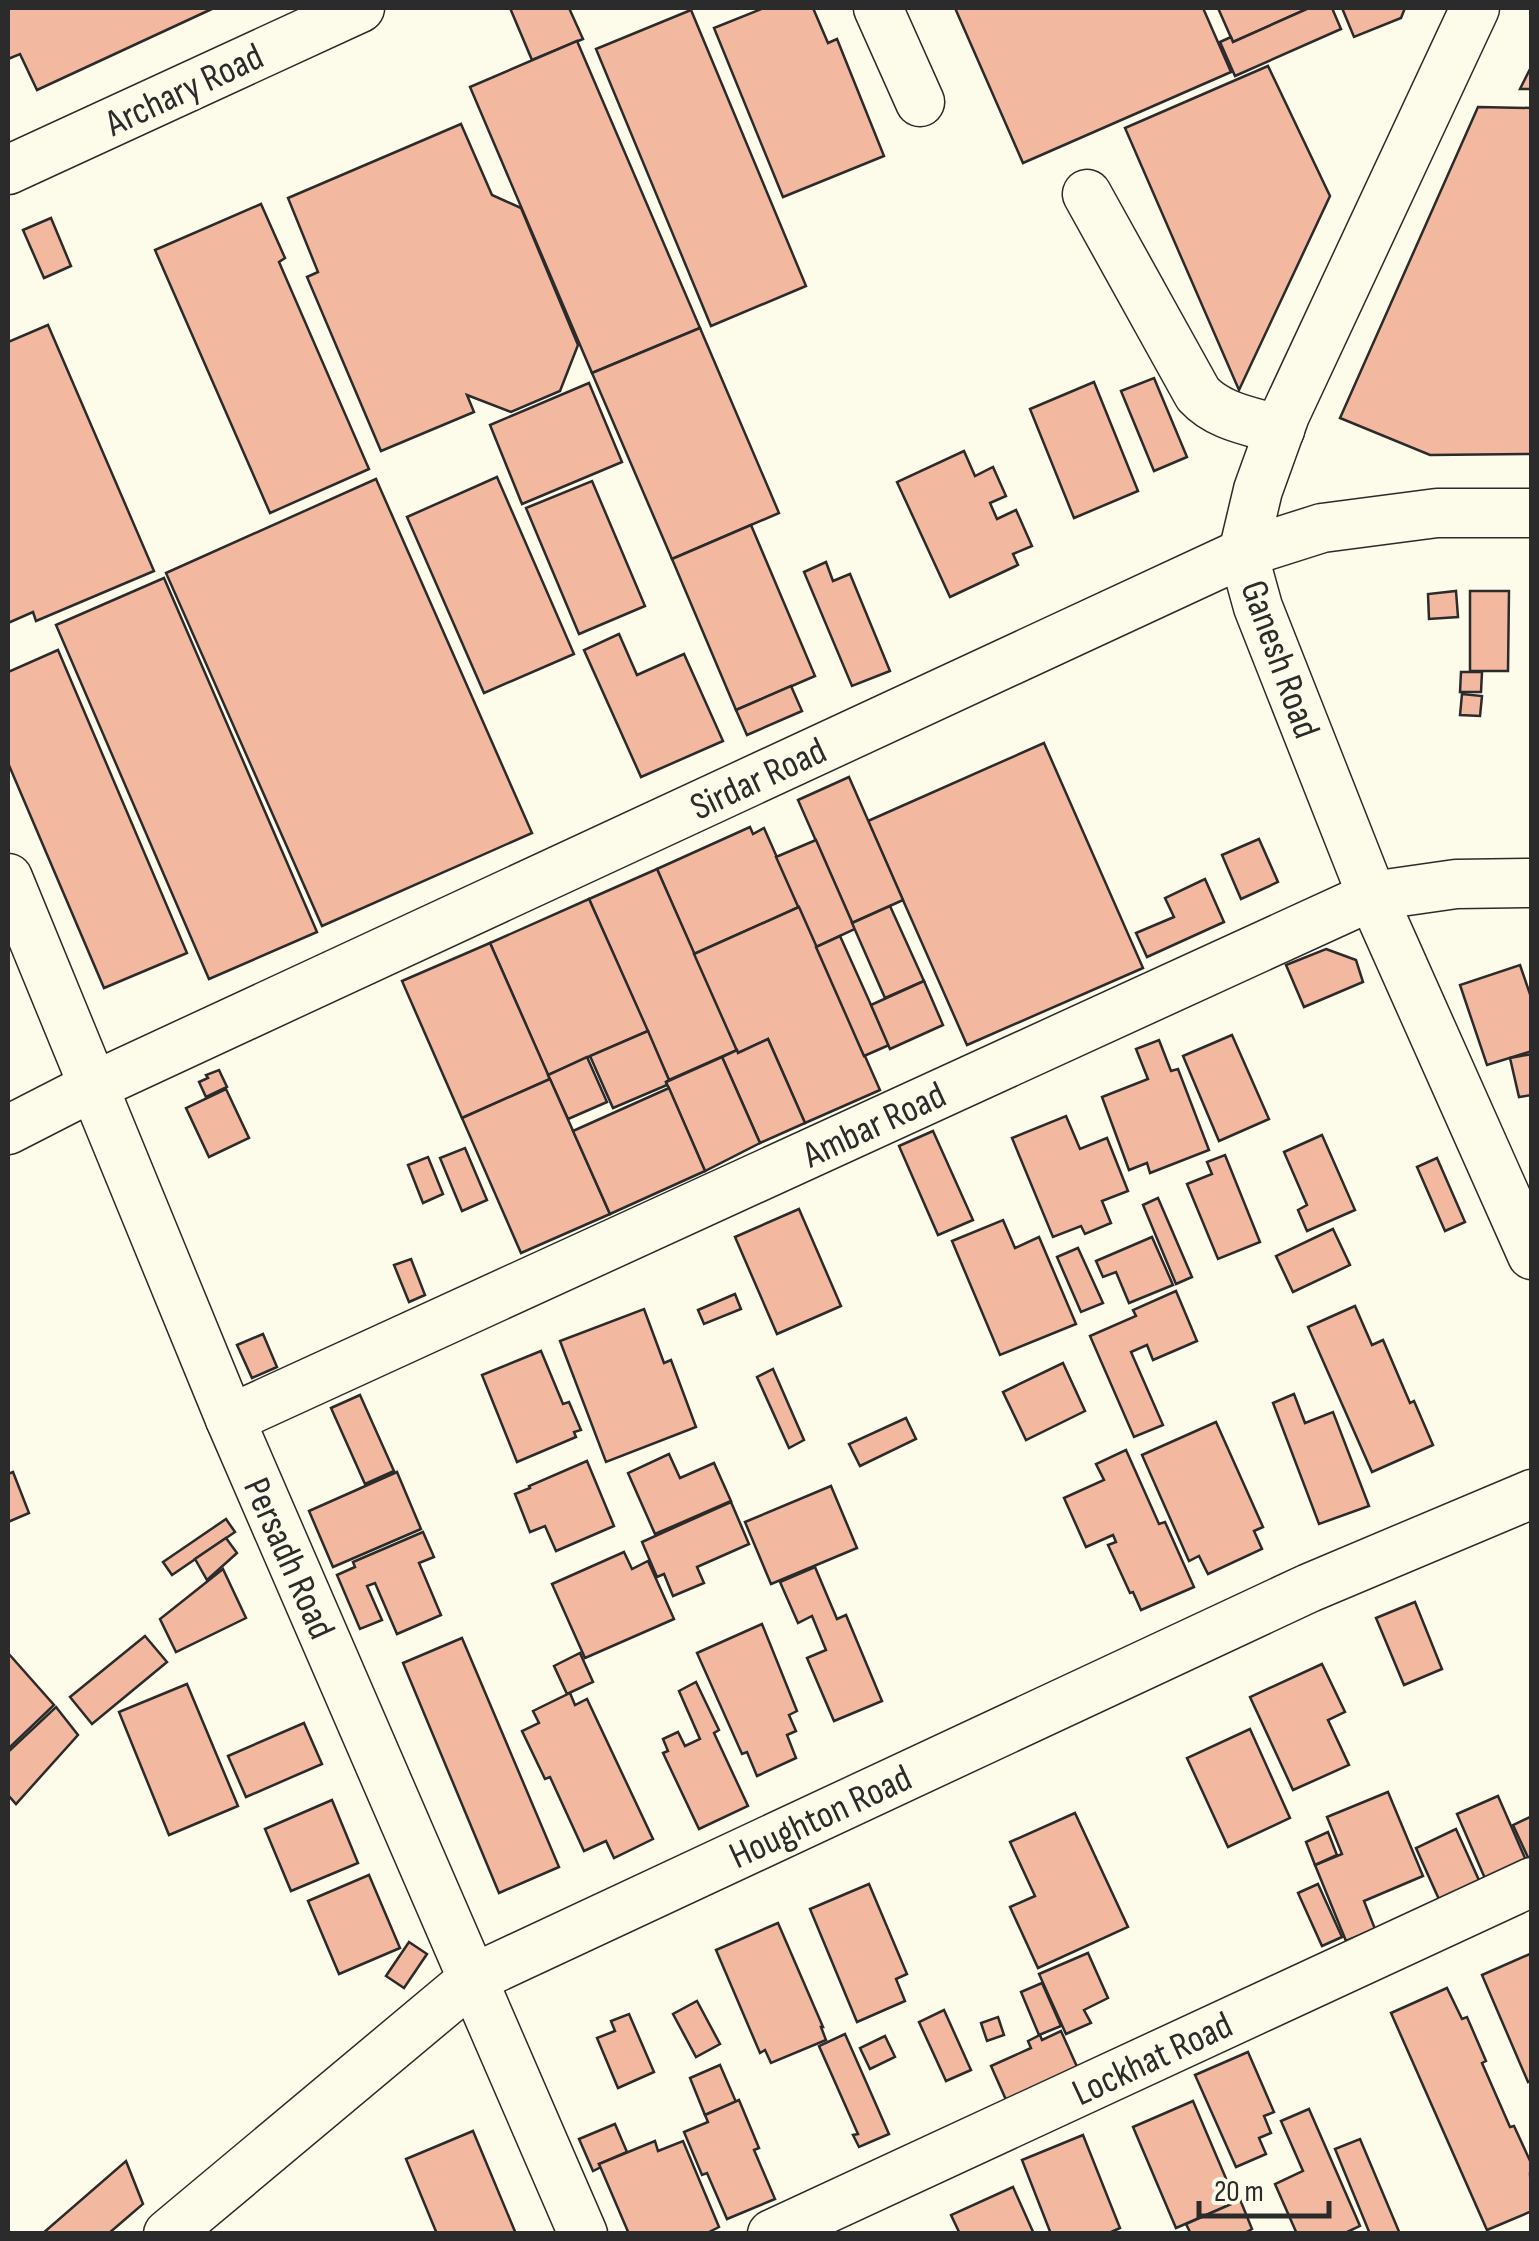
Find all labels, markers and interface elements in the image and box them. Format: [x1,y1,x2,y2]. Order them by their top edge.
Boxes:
street label: Archary Road [98,34,271,147]
street label: Ganesh Road [1230,575,1329,744]
street label: Sirdar Road [684,728,834,830]
street label: Ambar Road [795,1073,953,1178]
street label: Persadh Road [233,1471,344,1646]
street label: Houghton Road [723,1756,919,1879]
street label: Lockhat Road [1066,2003,1240,2116]
scale bar [1199,2156,1329,2218]
text: 20 m [1214,2174,1264,2210]

